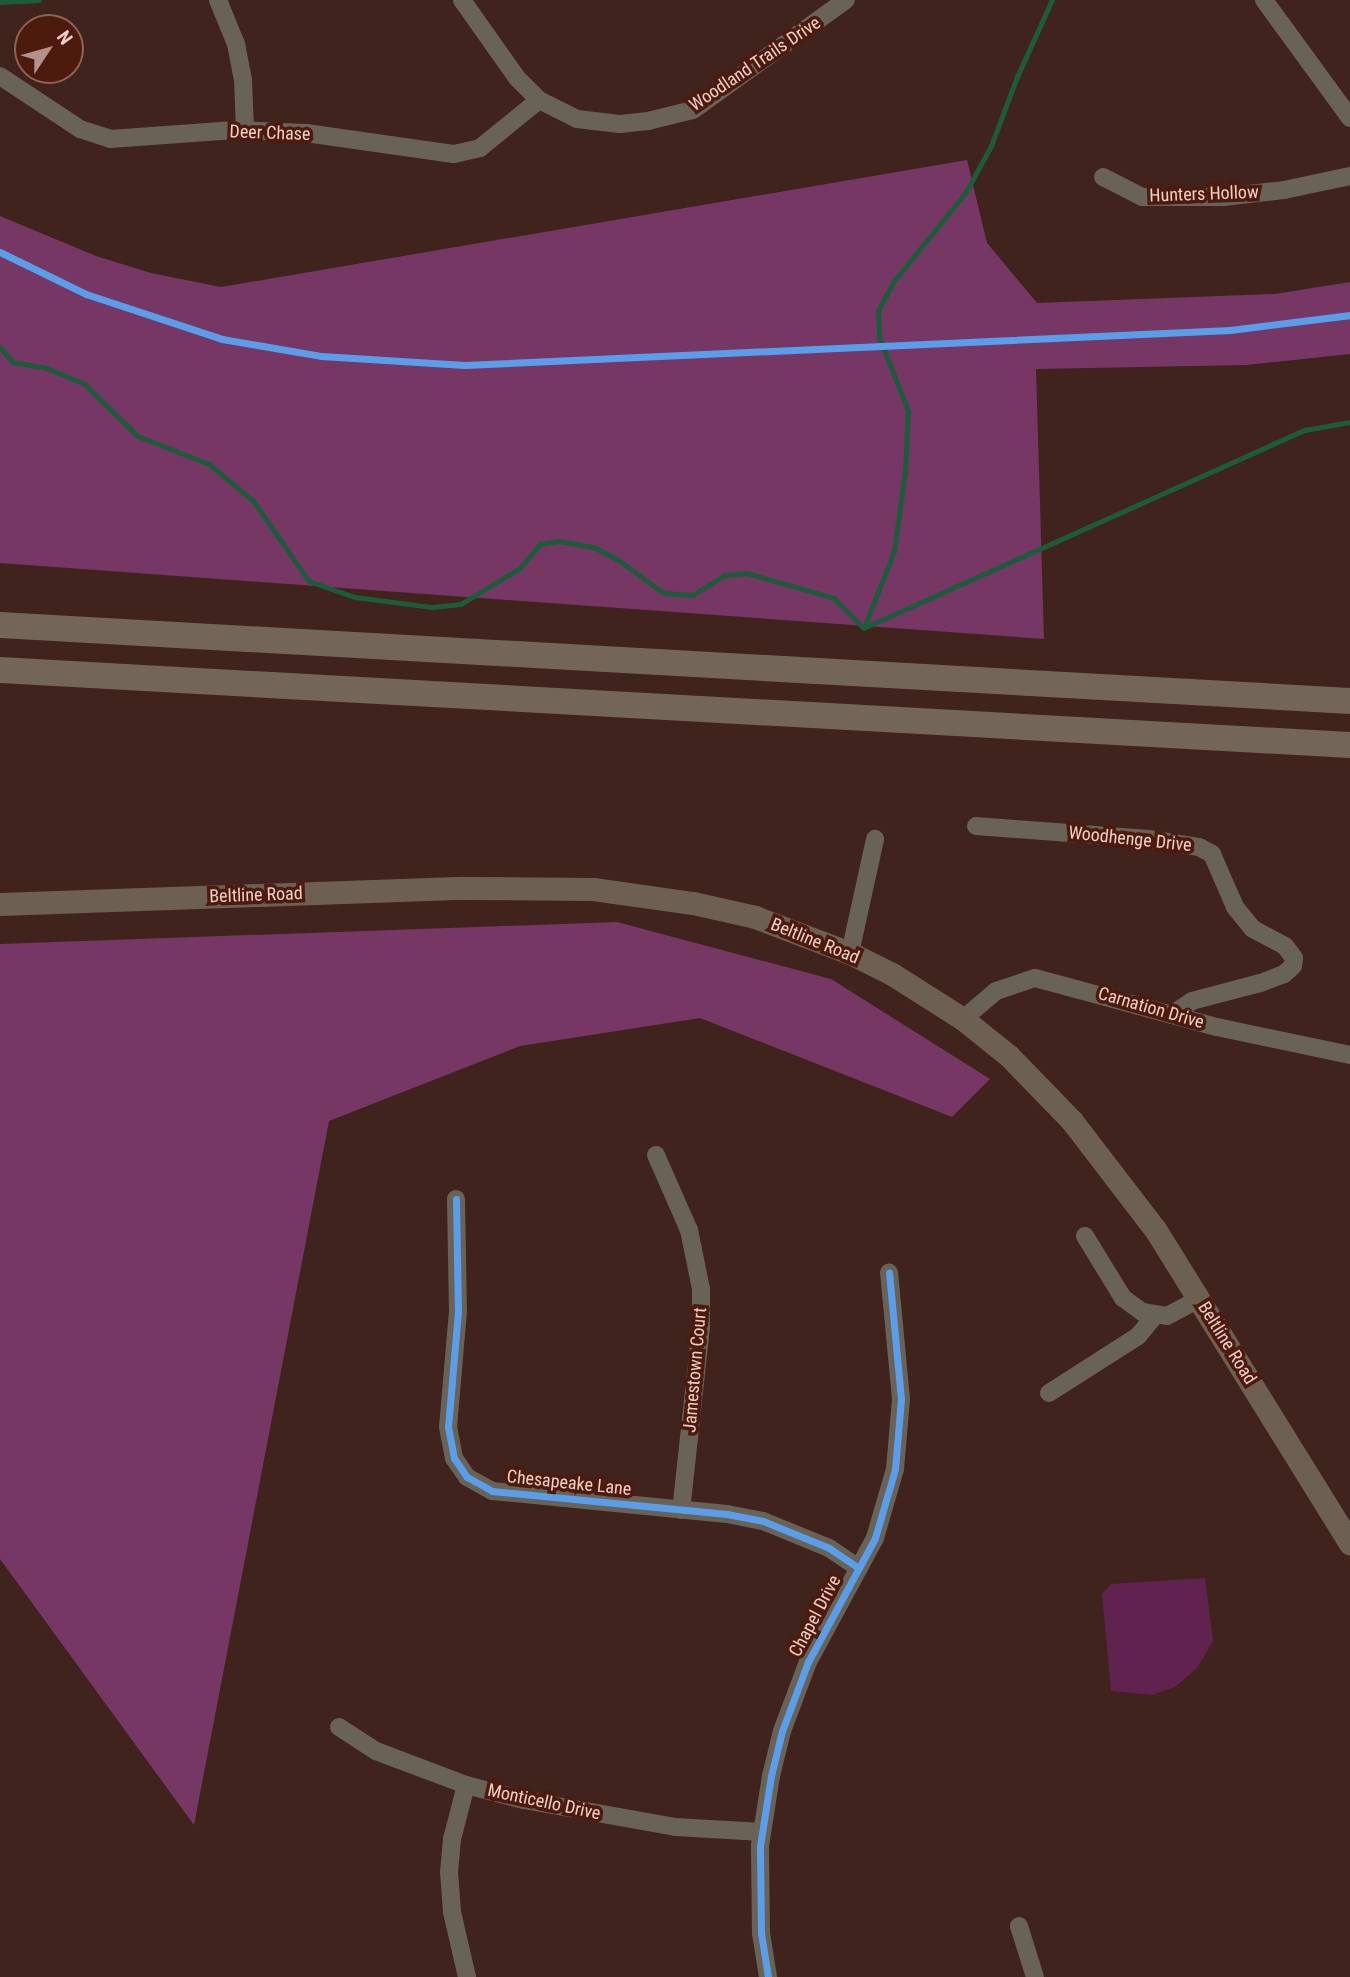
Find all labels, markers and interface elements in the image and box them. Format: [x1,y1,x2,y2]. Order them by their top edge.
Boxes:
street label: Woodland Trails Drive [685,12,825,116]
north arrow [14,14,84,84]
text: N [52,26,77,49]
street label: Deer Chase [229,121,311,145]
street label: Hunters Hollow [1149,181,1259,207]
street label: Woodhenge Drive [1067,822,1193,856]
street label: Beltline Road [209,883,303,907]
street label: Beltline Road [768,913,862,969]
street label: Carnation Drive [1096,983,1206,1033]
street label: Beltline Road [1193,1298,1261,1388]
street label: Jamestown Court [679,1307,711,1433]
street label: Chesapeake Lane [506,1466,632,1500]
street label: Chapel Drive [785,1572,845,1660]
street label: Monticello Drive [486,1779,602,1825]

